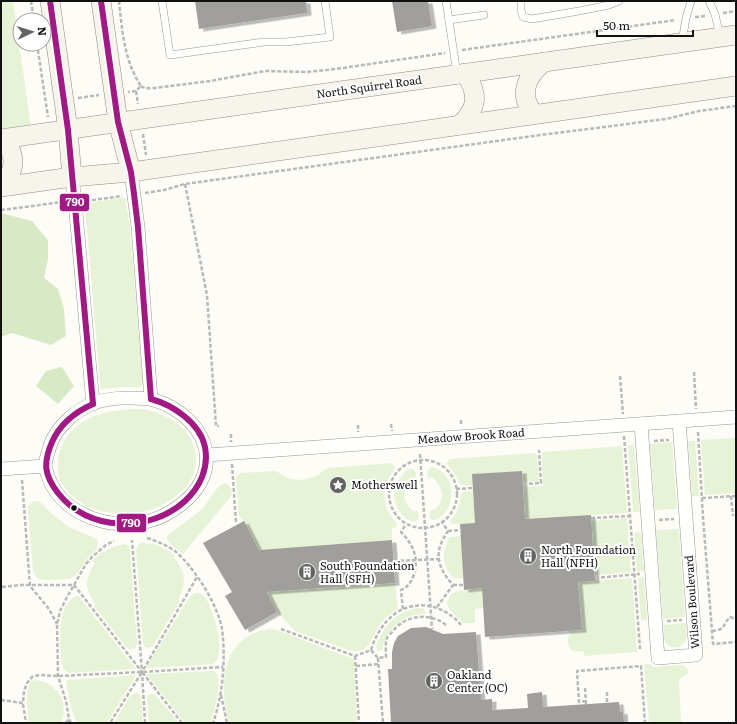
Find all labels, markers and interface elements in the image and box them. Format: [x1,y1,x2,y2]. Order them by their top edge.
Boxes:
north arrow [12,12,52,52]
scale bar [597,12,693,38]
text: 50 m [603,16,630,34]
text: N [35,26,51,36]
street label: North Squirrel Road [315,71,423,101]
line badge: 790 [59,193,90,212]
text: 790 [65,193,85,209]
street label: Meadow Brook Road [417,423,525,447]
place icon: Motherswell [328,475,348,495]
place label: Motherswell [351,476,418,492]
unlabelled marker [69,503,79,513]
line badge: 790 [116,513,147,533]
text: 790 [121,514,141,530]
place label: North Foundation Hall (NFH) [541,541,636,570]
building icon: North Foundation Hall (NFH) [518,546,538,566]
street label: Wilson Boulevard [680,555,702,649]
place label: South Foundation Hall (SFH) [320,557,415,586]
building icon: South Foundation Hall (SFH) [297,562,317,582]
place label: Oakland Center (OC) [447,666,508,695]
building icon: Oakland Center (OC) [424,671,444,691]

